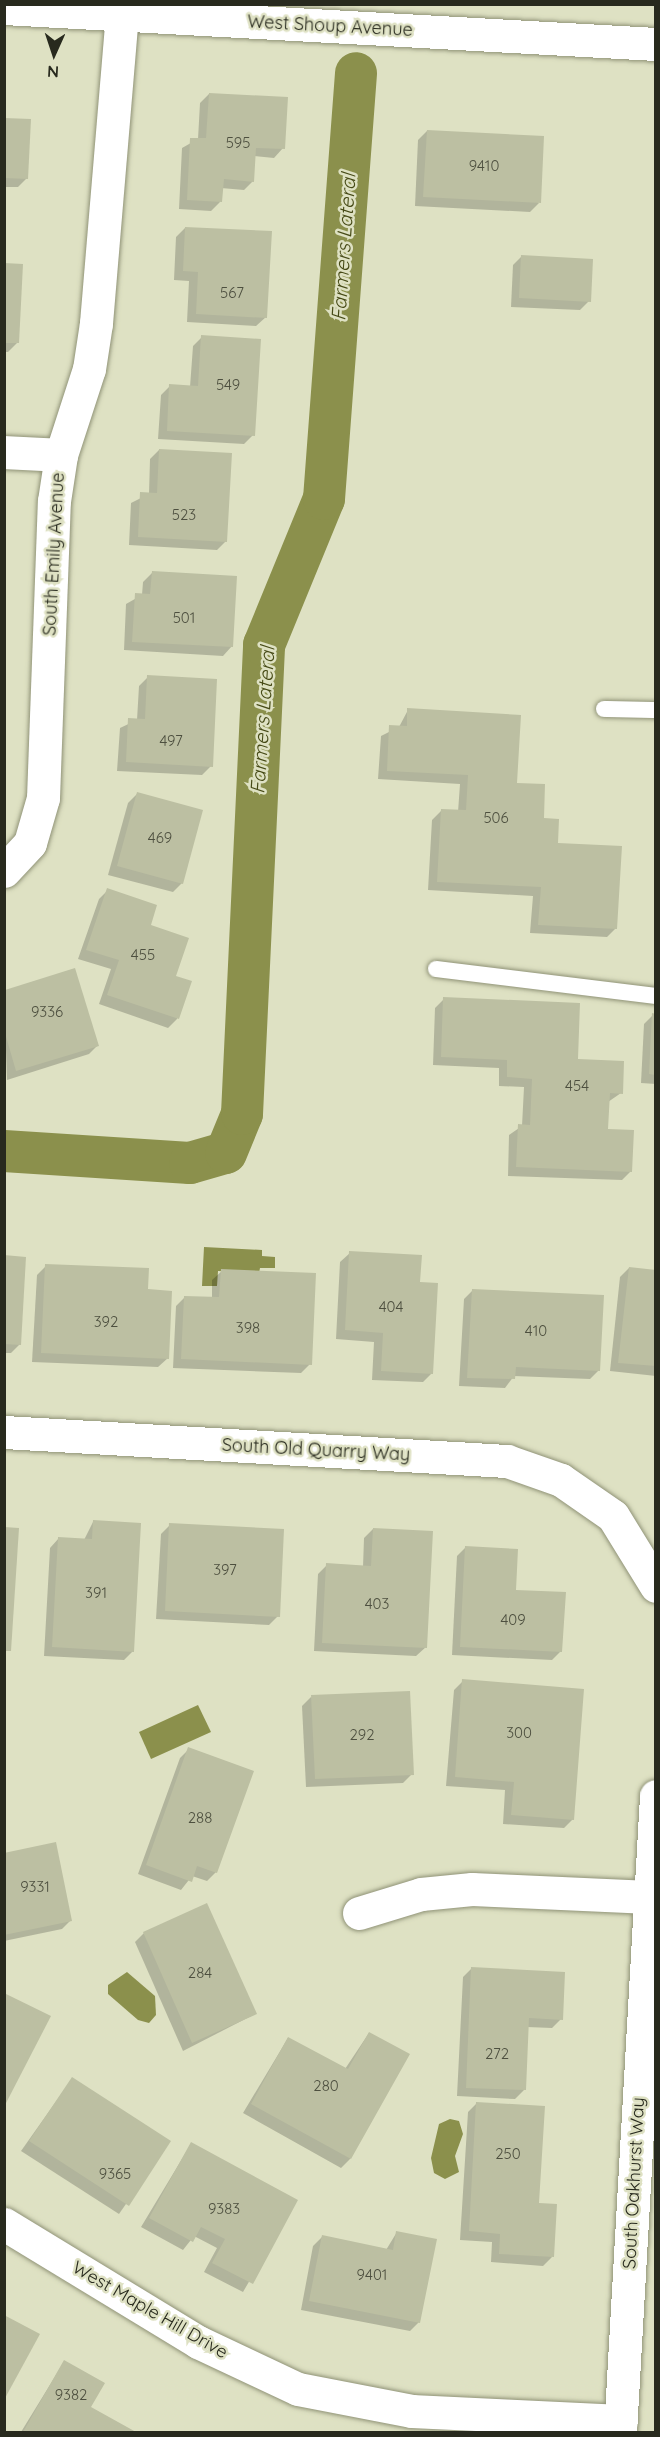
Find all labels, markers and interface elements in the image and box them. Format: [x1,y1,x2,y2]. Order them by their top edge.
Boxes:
street label: West Shoup Avenue [247,11,413,41]
north arrow [24,24,84,84]
text: N [47,62,59,82]
house number: 595 [226,134,250,152]
house number: 9410 [469,157,499,175]
water label: Farmers Lateral [326,172,360,322]
house number: 567 [220,284,244,302]
house number: 549 [216,376,240,394]
street label: South Emily Avenue [39,472,69,636]
house number: 523 [172,506,196,524]
house number: 501 [173,609,195,627]
water label: Farmers Lateral [245,645,279,795]
house number: 497 [159,732,183,750]
house number: 506 [483,809,509,827]
house number: 469 [148,829,172,847]
house number: 455 [131,946,155,964]
house number: 9336 [31,1003,63,1021]
house number: 454 [565,1077,589,1095]
house number: 404 [379,1298,403,1316]
house number: 392 [94,1313,118,1331]
house number: 398 [236,1319,260,1337]
house number: 410 [525,1322,547,1340]
street label: South Old Quarry Way [221,1434,411,1466]
house number: 397 [213,1561,237,1579]
house number: 391 [85,1584,107,1602]
house number: 403 [365,1595,389,1613]
house number: 409 [500,1611,526,1629]
house number: 300 [506,1724,532,1742]
house number: 292 [350,1726,374,1744]
house number: 288 [188,1809,212,1827]
house number: 9331 [20,1878,50,1896]
house number: 284 [188,1964,212,1982]
house number: 272 [485,2045,509,2063]
house number: 280 [313,2077,339,2095]
street label: South Oakhurst Way [619,2097,649,2269]
house number: 250 [495,2145,521,2163]
house number: 9365 [99,2165,131,2183]
house number: 9383 [208,2200,240,2218]
street label: West Maple Hill Drive [68,2257,232,2363]
house number: 9401 [357,2266,387,2284]
house number: 9382 [55,2386,87,2404]

